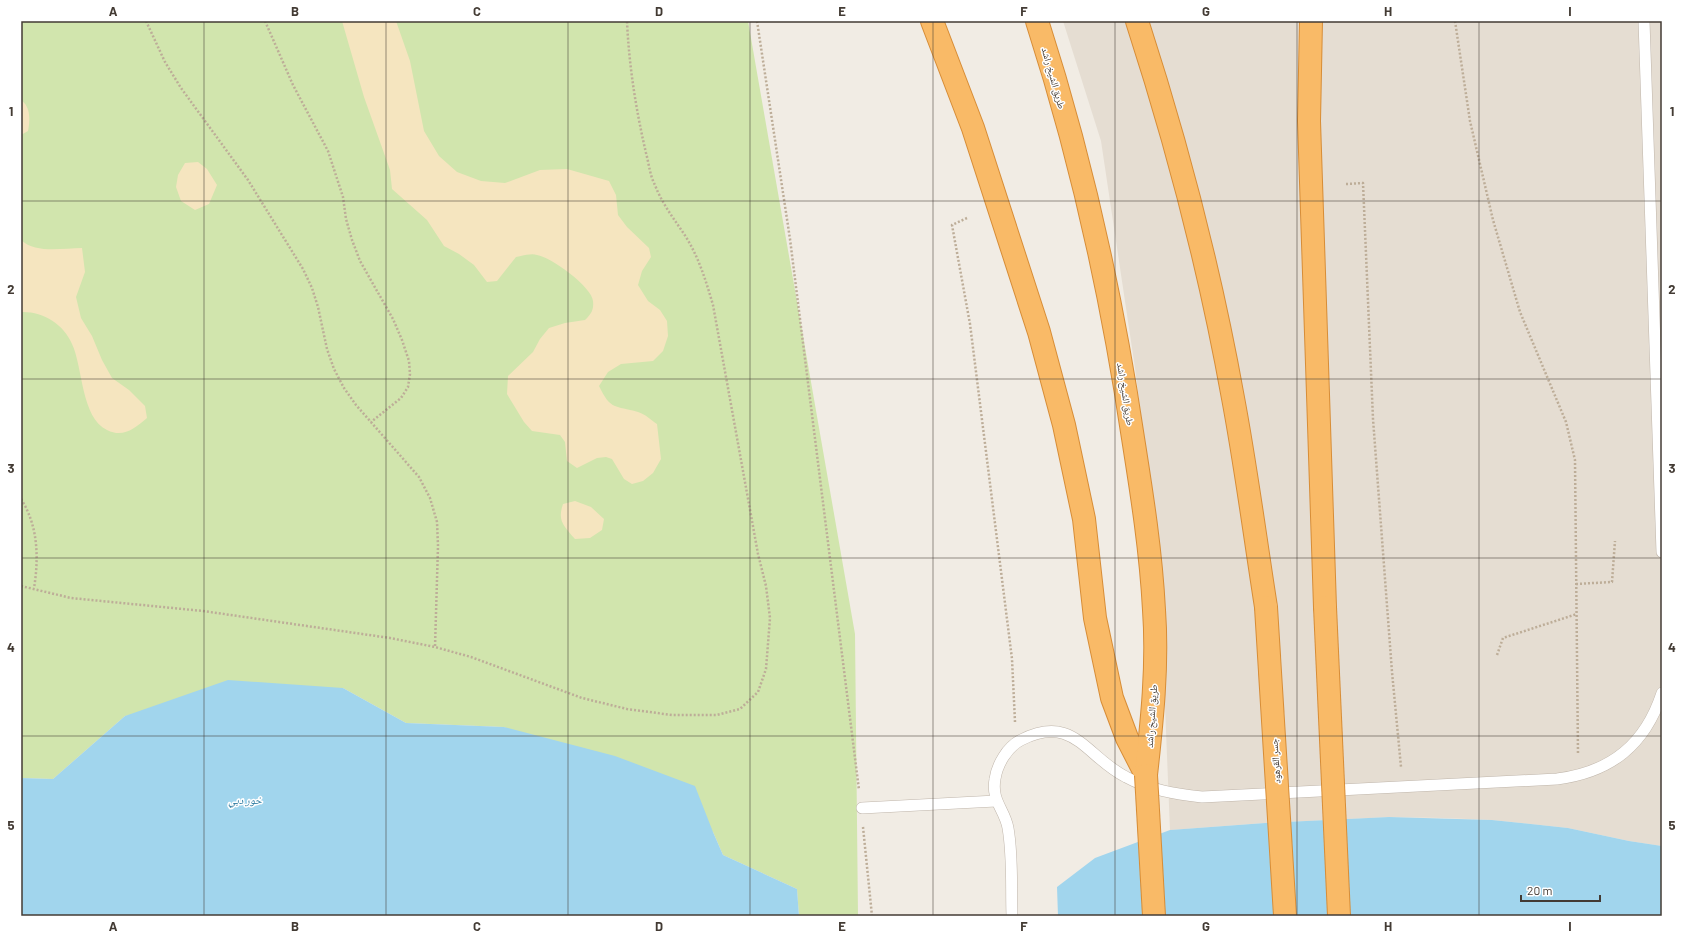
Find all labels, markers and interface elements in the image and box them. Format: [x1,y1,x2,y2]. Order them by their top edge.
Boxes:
text: A [109,3,118,19]
text: B [291,3,299,19]
text: C [473,3,481,19]
text: D [655,3,663,19]
text: E [838,3,846,19]
text: F [1020,3,1028,19]
text: G [1202,3,1210,19]
text: H [1384,3,1392,19]
text: I [1568,3,1572,19]
street label: طريق الشيخ راشد [1039,46,1069,111]
text: 1 [9,103,13,119]
text: 1 [1670,103,1674,119]
text: 2 [7,281,15,297]
text: 2 [1668,281,1676,297]
street label: طريق الشيخ راشد [1114,362,1137,427]
text: 3 [7,460,15,476]
text: 3 [1668,460,1676,476]
text: 4 [7,639,15,655]
text: 4 [1668,639,1676,655]
street label: طريق الشيخ راشد [1143,684,1160,748]
street label: جسر القرهود [1267,737,1283,784]
water label: خور دبي [228,793,263,808]
text: 5 [7,817,15,833]
text: 5 [1668,817,1676,833]
scale bar [1521,877,1600,903]
text: 20 m [1527,883,1553,897]
text: A [109,918,118,934]
text: B [291,918,299,934]
text: C [473,918,481,934]
text: D [655,918,663,934]
text: E [838,918,846,934]
text: F [1020,918,1028,934]
text: G [1202,918,1210,934]
text: H [1384,918,1392,934]
text: I [1568,918,1572,934]

